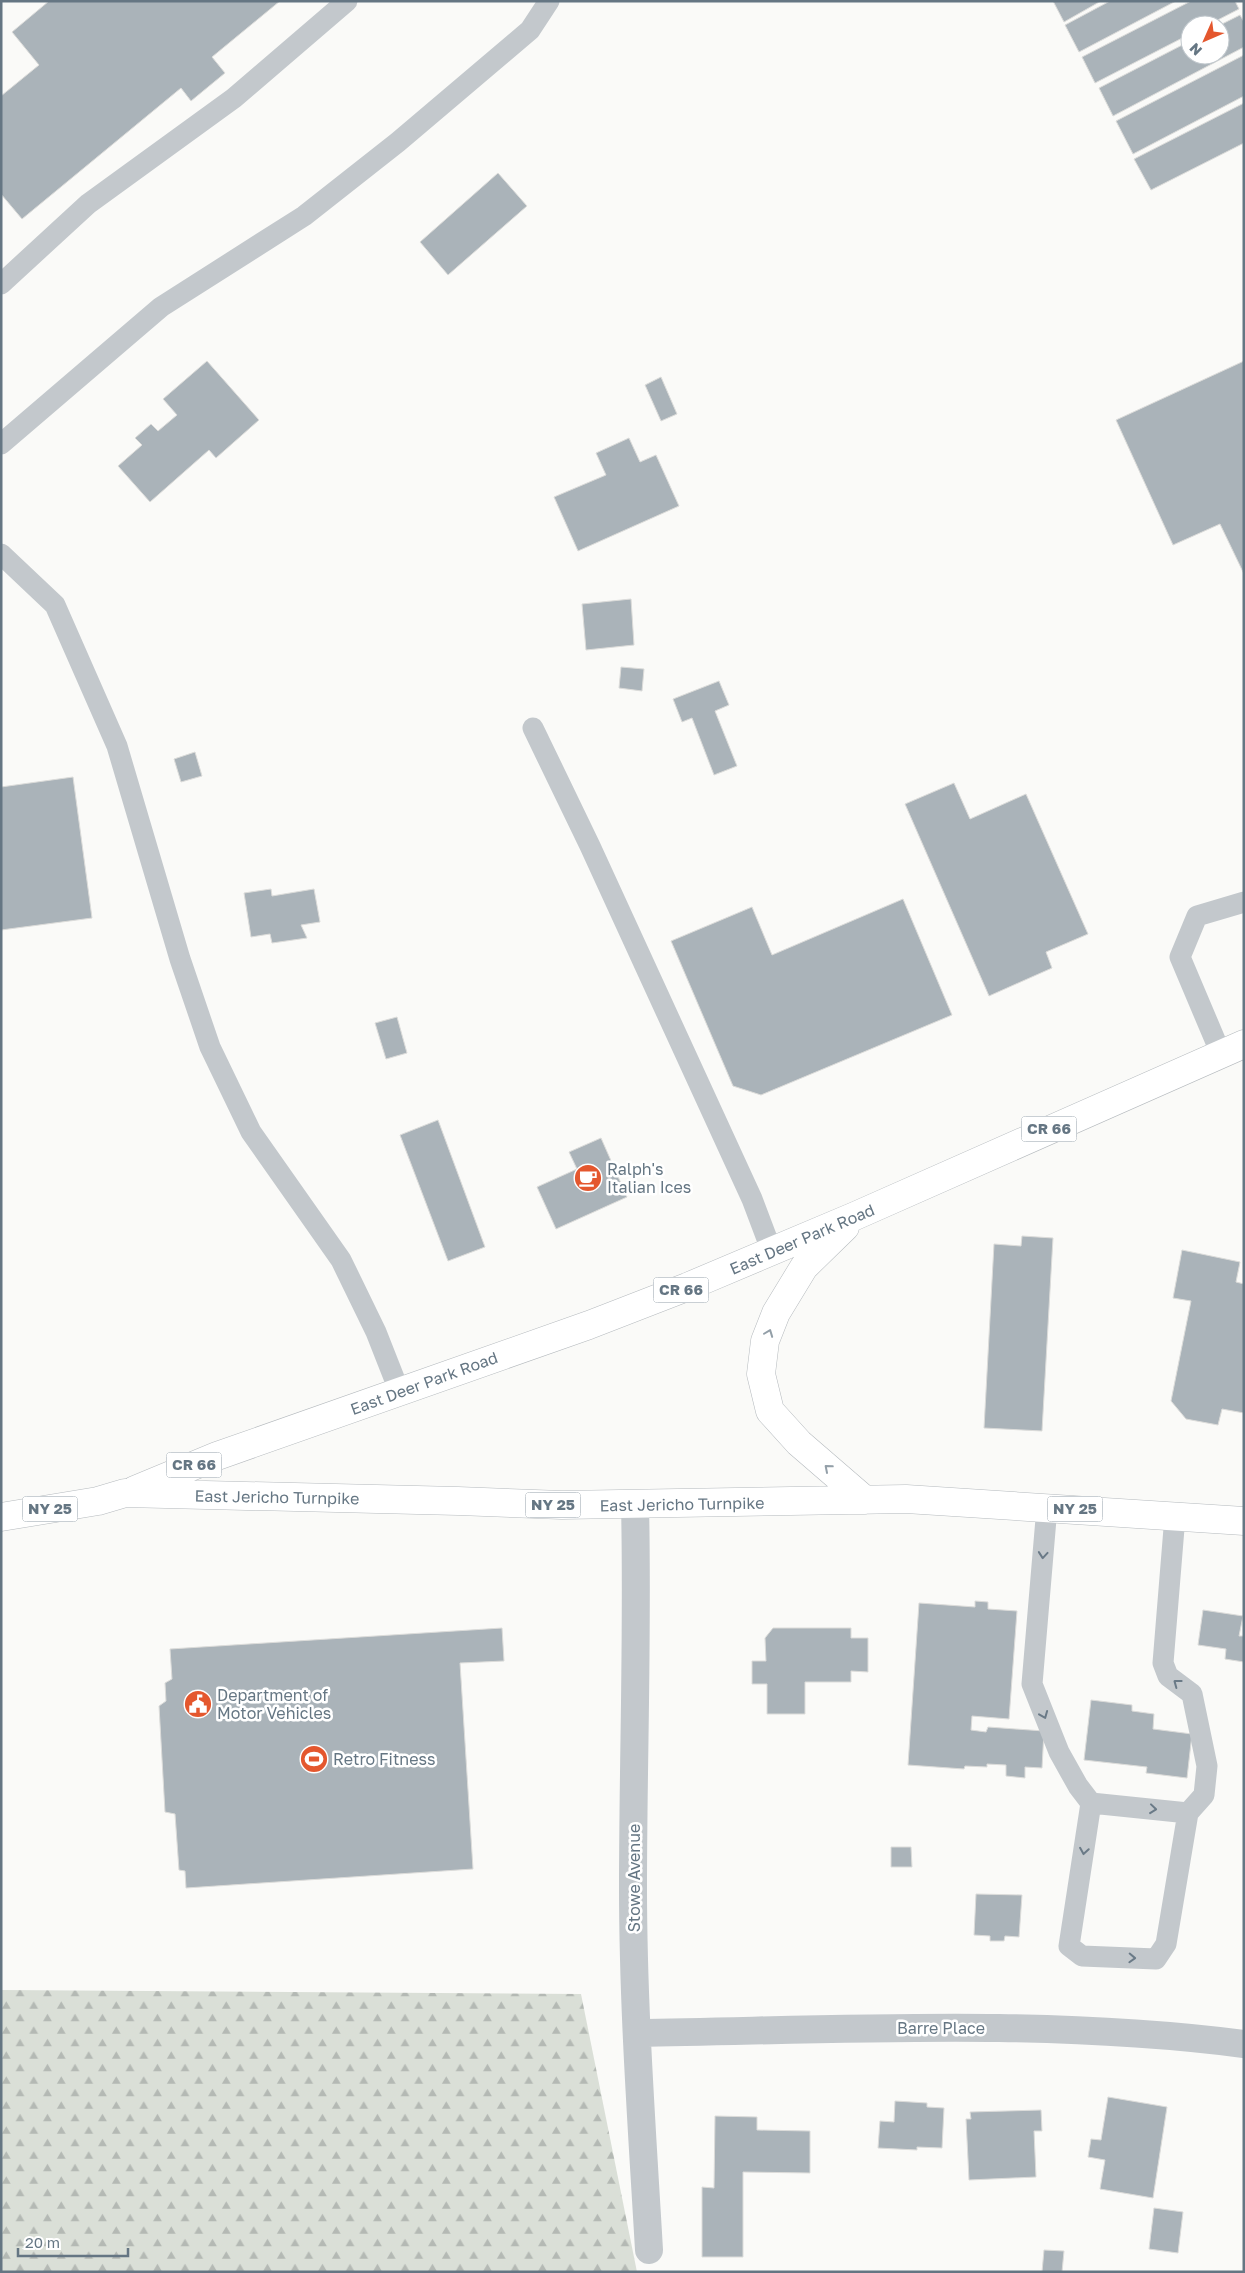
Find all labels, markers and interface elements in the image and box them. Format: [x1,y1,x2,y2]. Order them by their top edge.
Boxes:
north arrow [1180,15,1230,65]
text: N [1186,40,1205,59]
road number: CR 66 [1022,1116,1076,1142]
place label: Ralph's Italian Ices [607,1159,691,1197]
cafe icon: Ralph's Italian Ices [573,1163,603,1193]
street label: East Deer Park Road [727,1199,877,1279]
road number: CR 66 [654,1278,708,1302]
one-way arrow [763,1329,773,1337]
street label: East Deer Park Road [348,1347,500,1419]
road number: CR 66 [166,1452,222,1478]
one-way arrow [825,1465,834,1474]
street label: East Jericho Turnpike [194,1486,360,1508]
road number: NY 25 [526,1492,580,1518]
street label: East Jericho Turnpike [599,1493,765,1515]
road number: NY 25 [22,1496,78,1522]
road number: NY 25 [1048,1496,1102,1522]
one-way arrow [1037,1552,1048,1560]
one-way arrow [1173,1680,1183,1689]
place label: Department of Motor Vehicles [217,1685,331,1723]
public building icon: Department of Motor Vehicles [183,1689,213,1719]
one-way arrow [1038,1711,1048,1719]
sports icon: Retro Fitness [299,1744,329,1774]
place label: Retro Fitness [333,1749,435,1769]
one-way arrow [1150,1804,1158,1815]
street label: Stowe Avenue [624,1824,644,1932]
one-way arrow [1079,1847,1089,1856]
one-way arrow [1129,1953,1137,1963]
street label: Barre Place [897,2018,985,2038]
scale bar [18,2226,128,2258]
text: 20 m [25,2233,60,2251]

